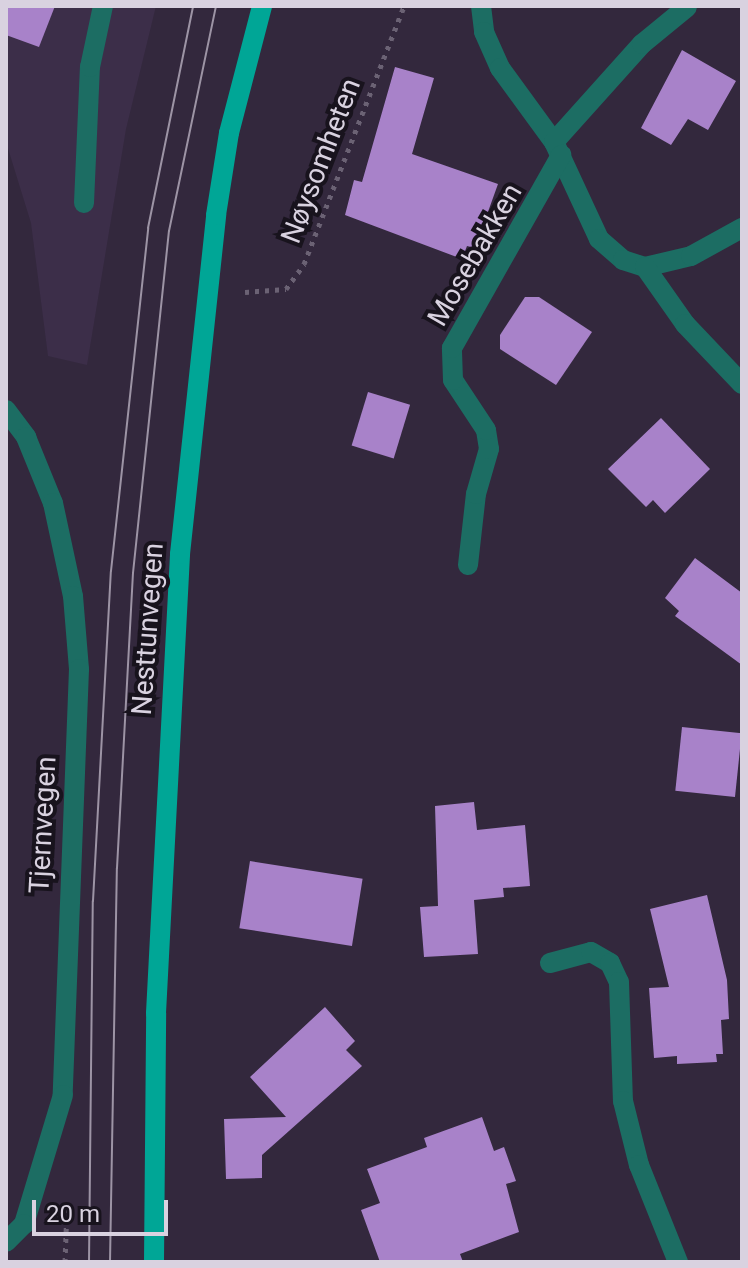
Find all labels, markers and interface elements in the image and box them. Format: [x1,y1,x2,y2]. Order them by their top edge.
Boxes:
street label: Nøysomheten [274,74,368,248]
street label: Mosebakken [421,178,529,332]
street label: Nesttunvegen [125,542,171,716]
street label: Tjernvegen [23,755,63,895]
scale bar [36,1184,172,1234]
text: 20 m [46,1200,100,1228]

